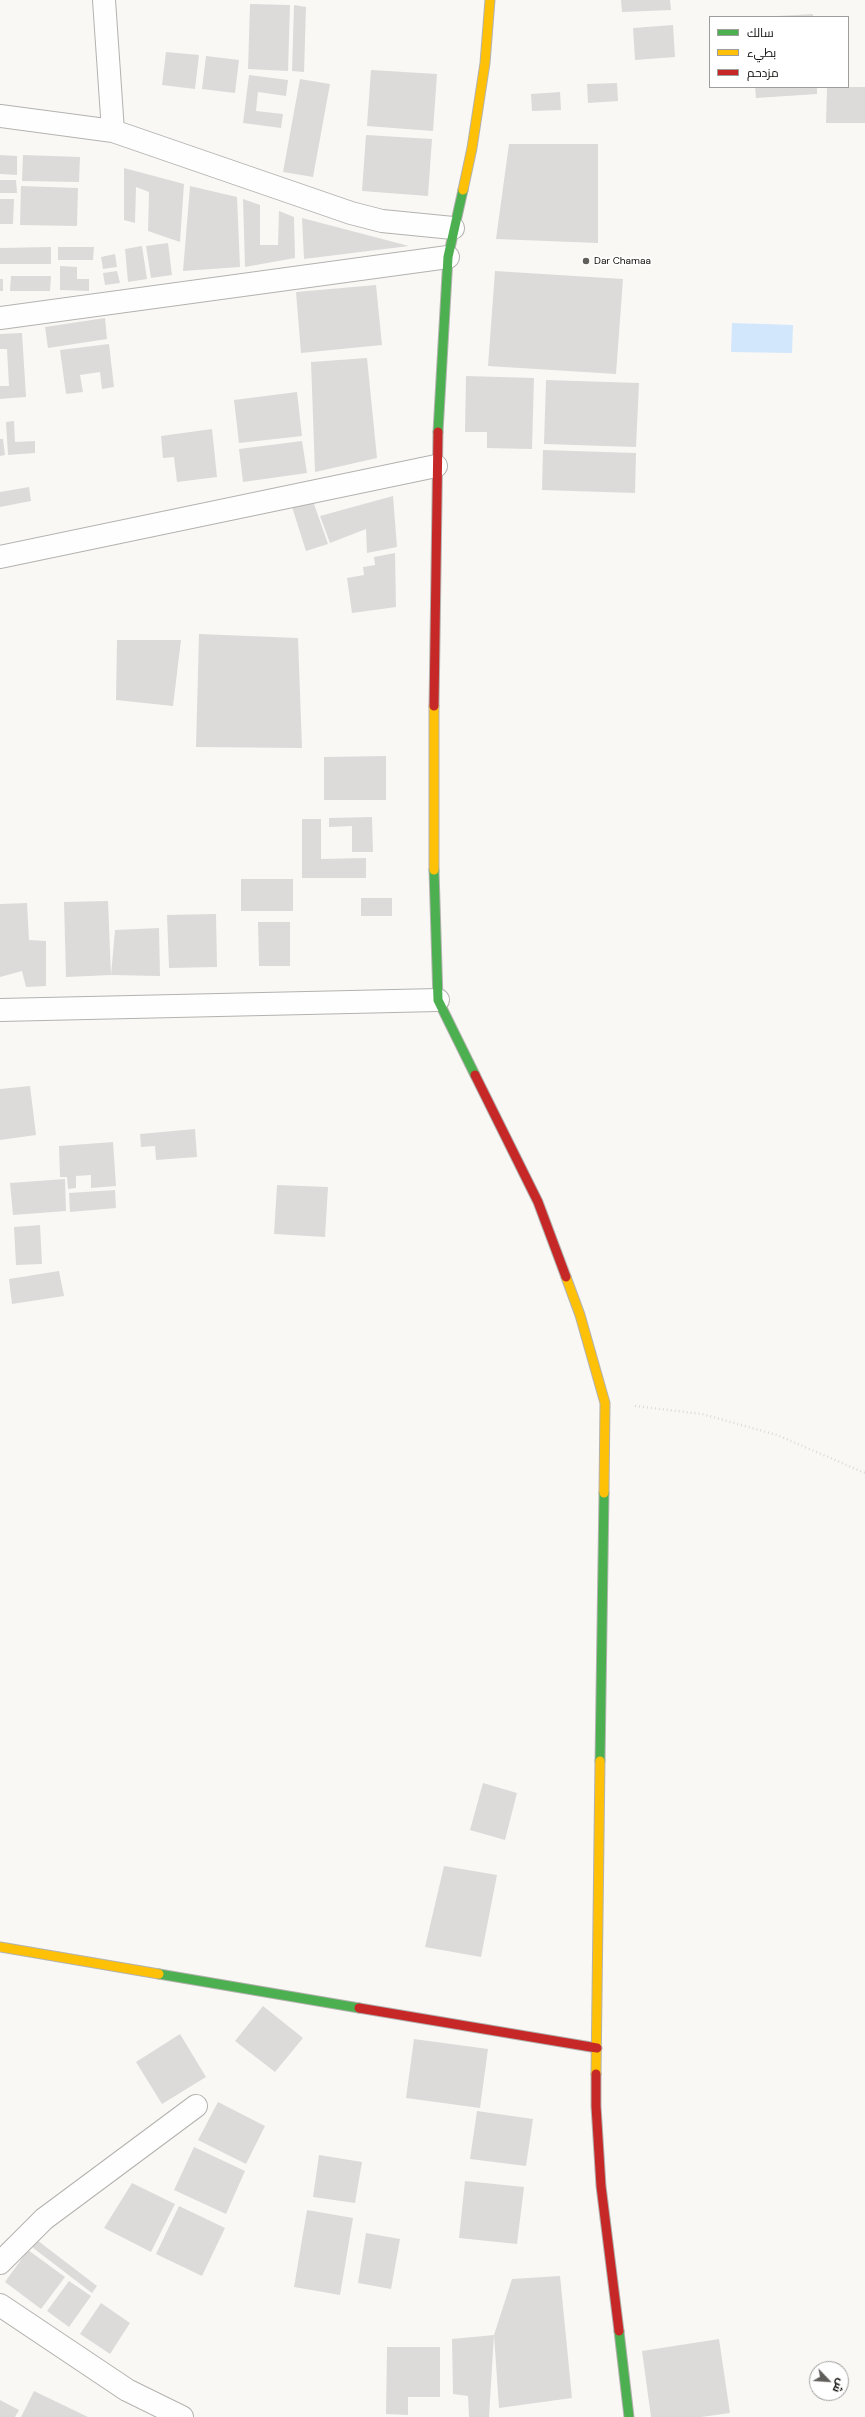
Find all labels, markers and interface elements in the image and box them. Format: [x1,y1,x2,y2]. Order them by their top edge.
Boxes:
legend [709,16,849,88]
text: سالك [747,25,774,41]
text: بطيء [747,45,776,61]
text: مزدحم [747,65,779,81]
place label: Dar Chamaa [594,255,651,267]
marker: Dar Chamaa [581,256,591,266]
north arrow [809,2361,849,2401]
text: ش [830,2376,848,2395]

